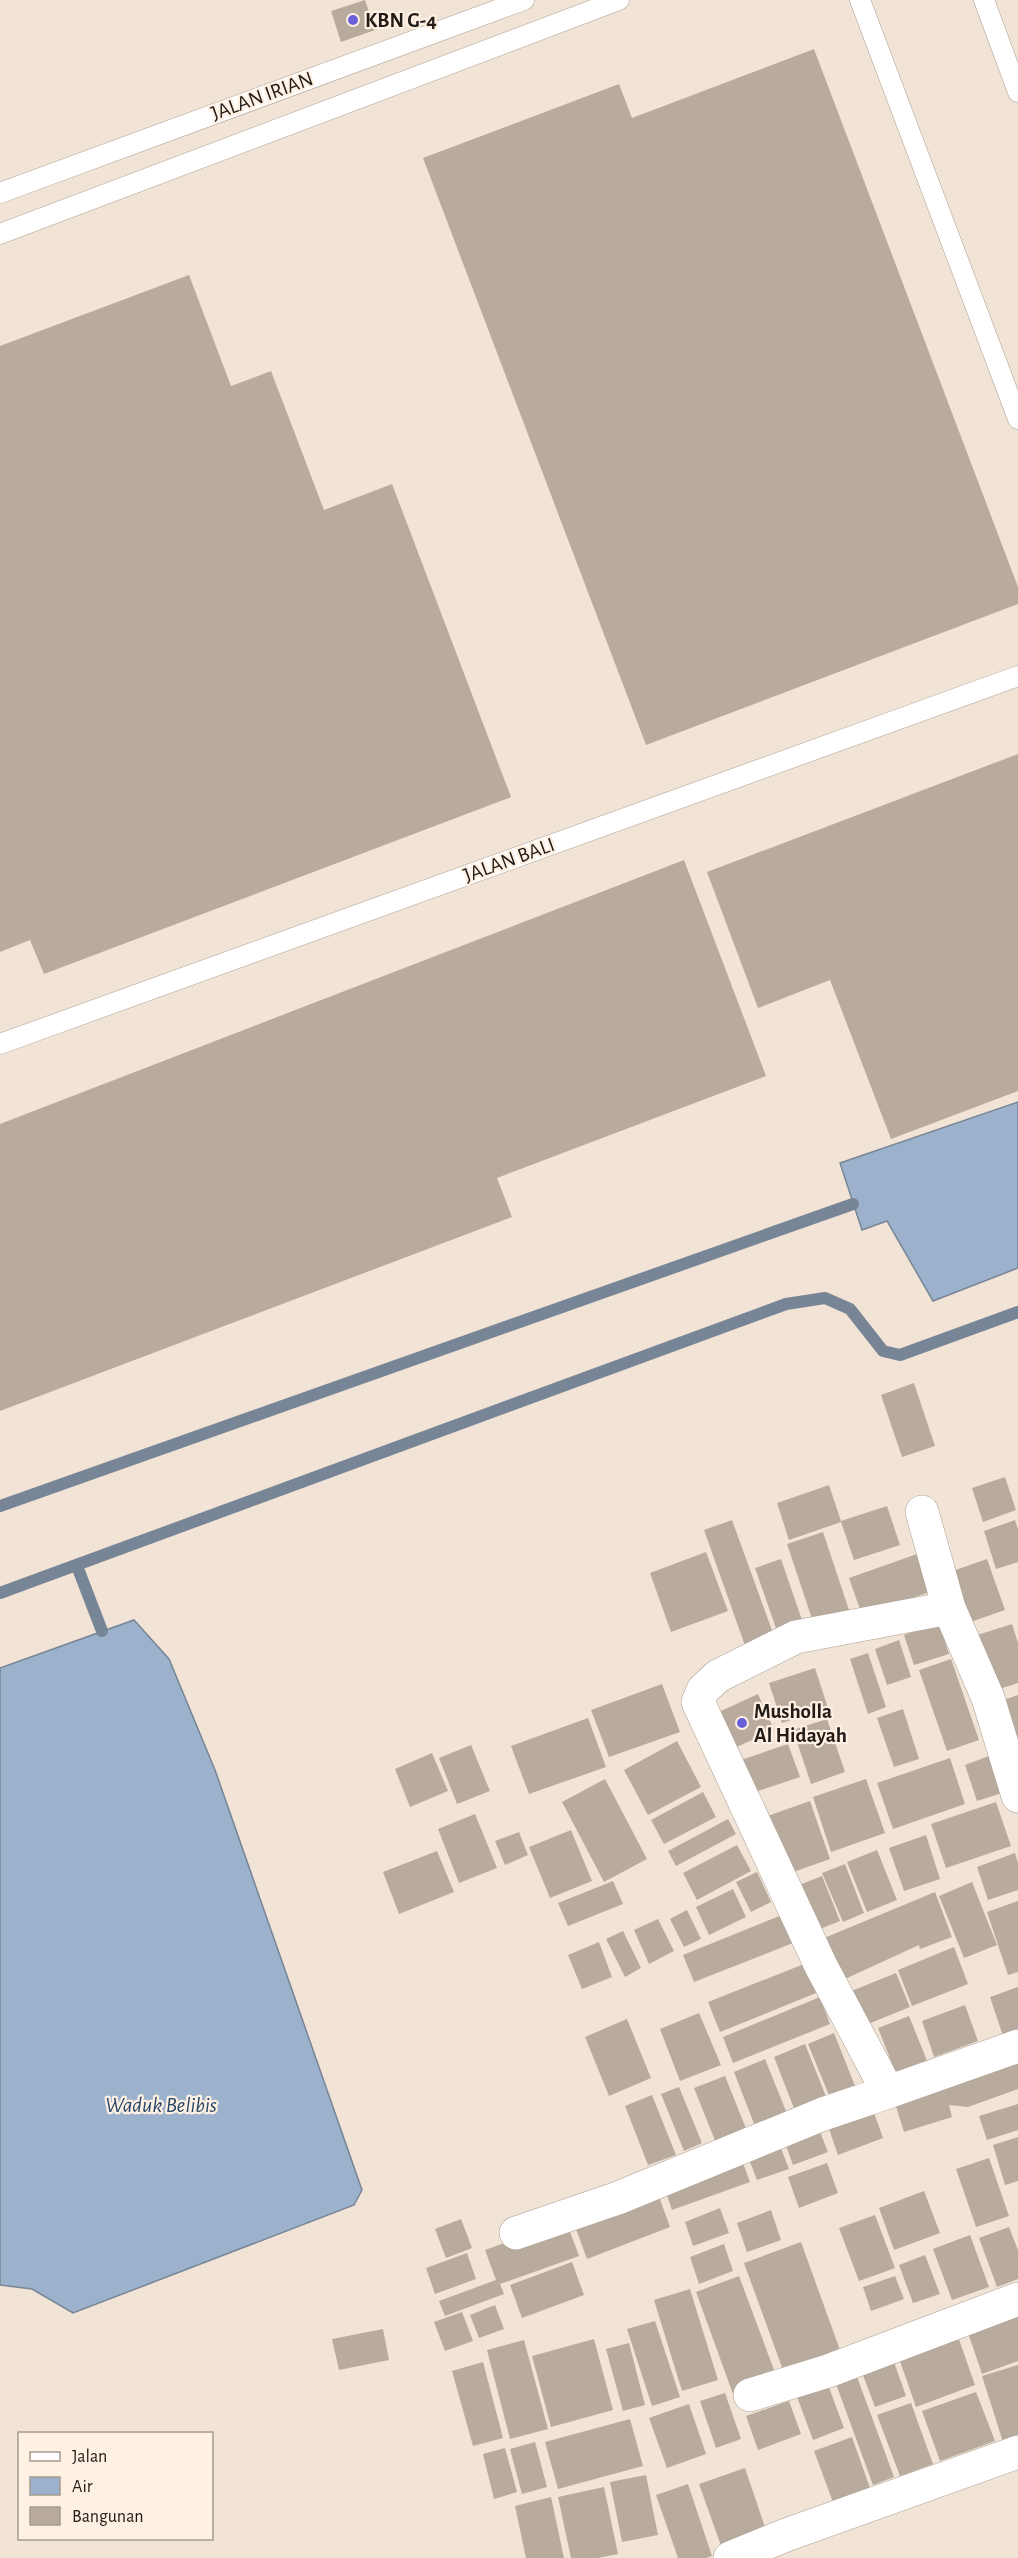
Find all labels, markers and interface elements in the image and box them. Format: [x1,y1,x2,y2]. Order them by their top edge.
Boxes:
place label: KBN G-4 [365,10,437,31]
marker: KBN G-4 [346,13,360,27]
street label: JALAN IRIAN [208,68,316,124]
street label: JALAN BALI [461,834,557,886]
place label: Musholla Al Hidayah [754,1701,847,1746]
marker: Musholla Al Hidayah [735,1716,749,1730]
water label: Waduk Belibis [105,2094,217,2116]
legend [18,2432,213,2540]
text: Jalan [72,2448,107,2466]
text: Air [72,2478,93,2496]
text: Bangunan [72,2508,144,2526]

